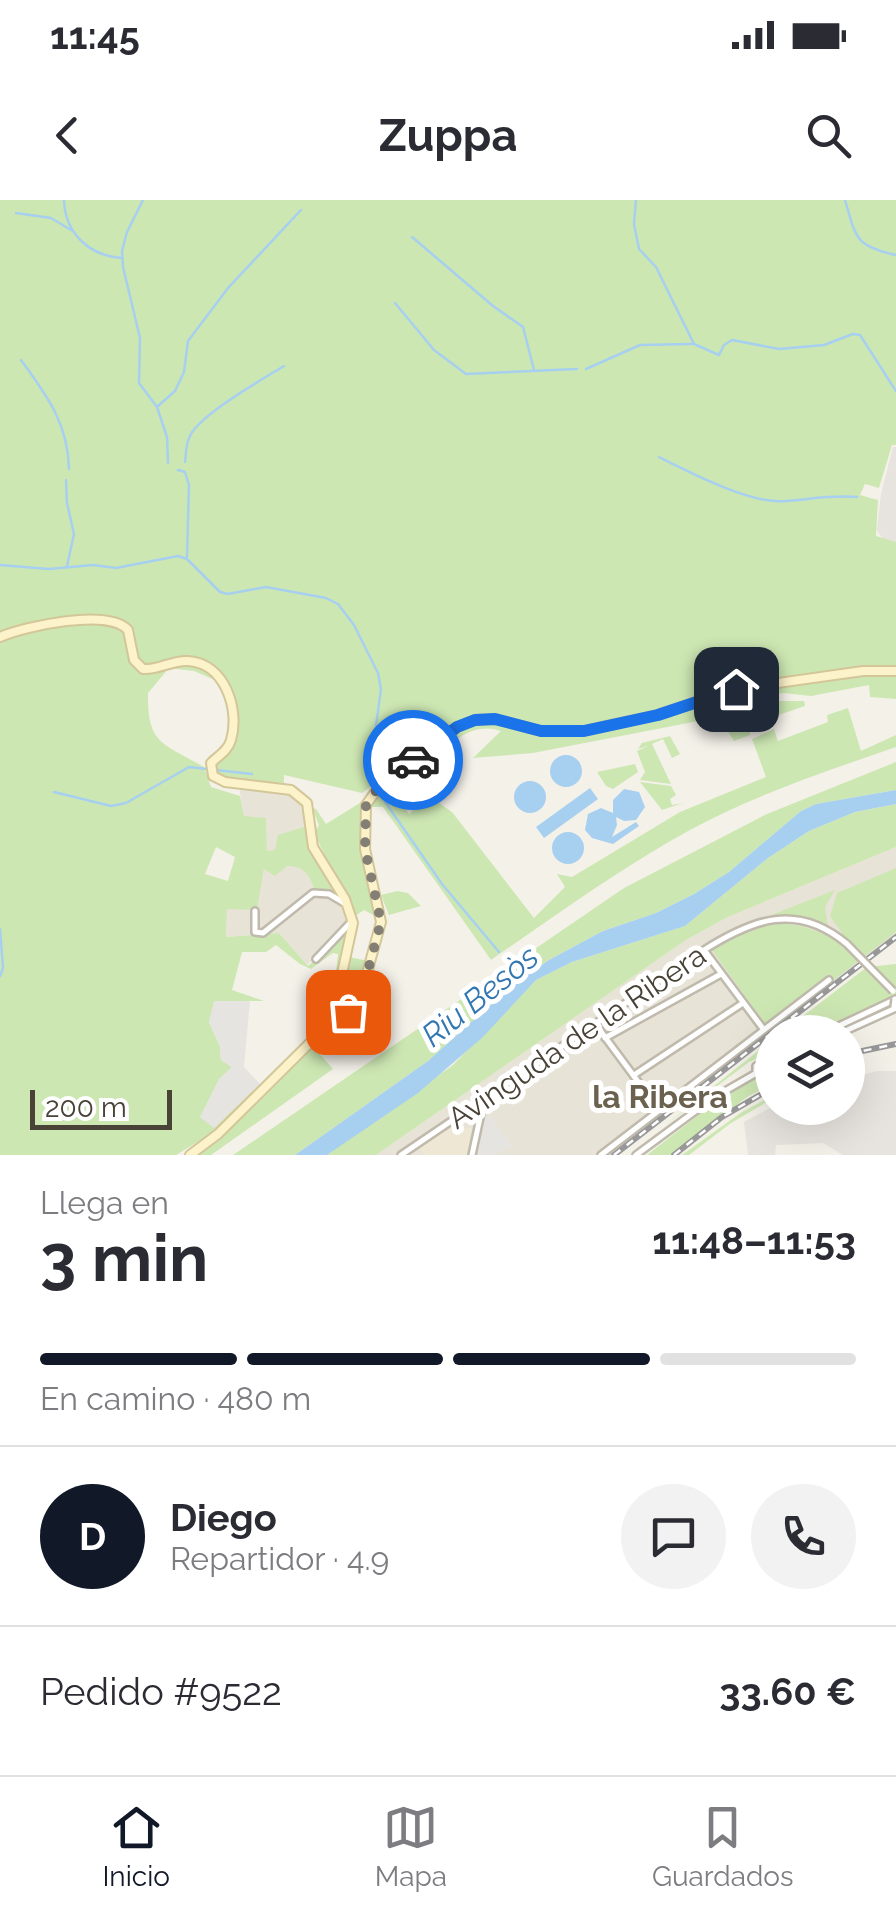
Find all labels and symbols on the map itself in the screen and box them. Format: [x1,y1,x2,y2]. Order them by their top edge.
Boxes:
pin [694,647,779,732]
courier [363,710,463,810]
street label: Avinguda de la Ribera [441,937,713,1137]
water label: Riu Besòs [414,938,545,1054]
pin [306,970,391,1055]
district label: la Ribera [592,1078,728,1116]
scale bar [30,1085,172,1130]

